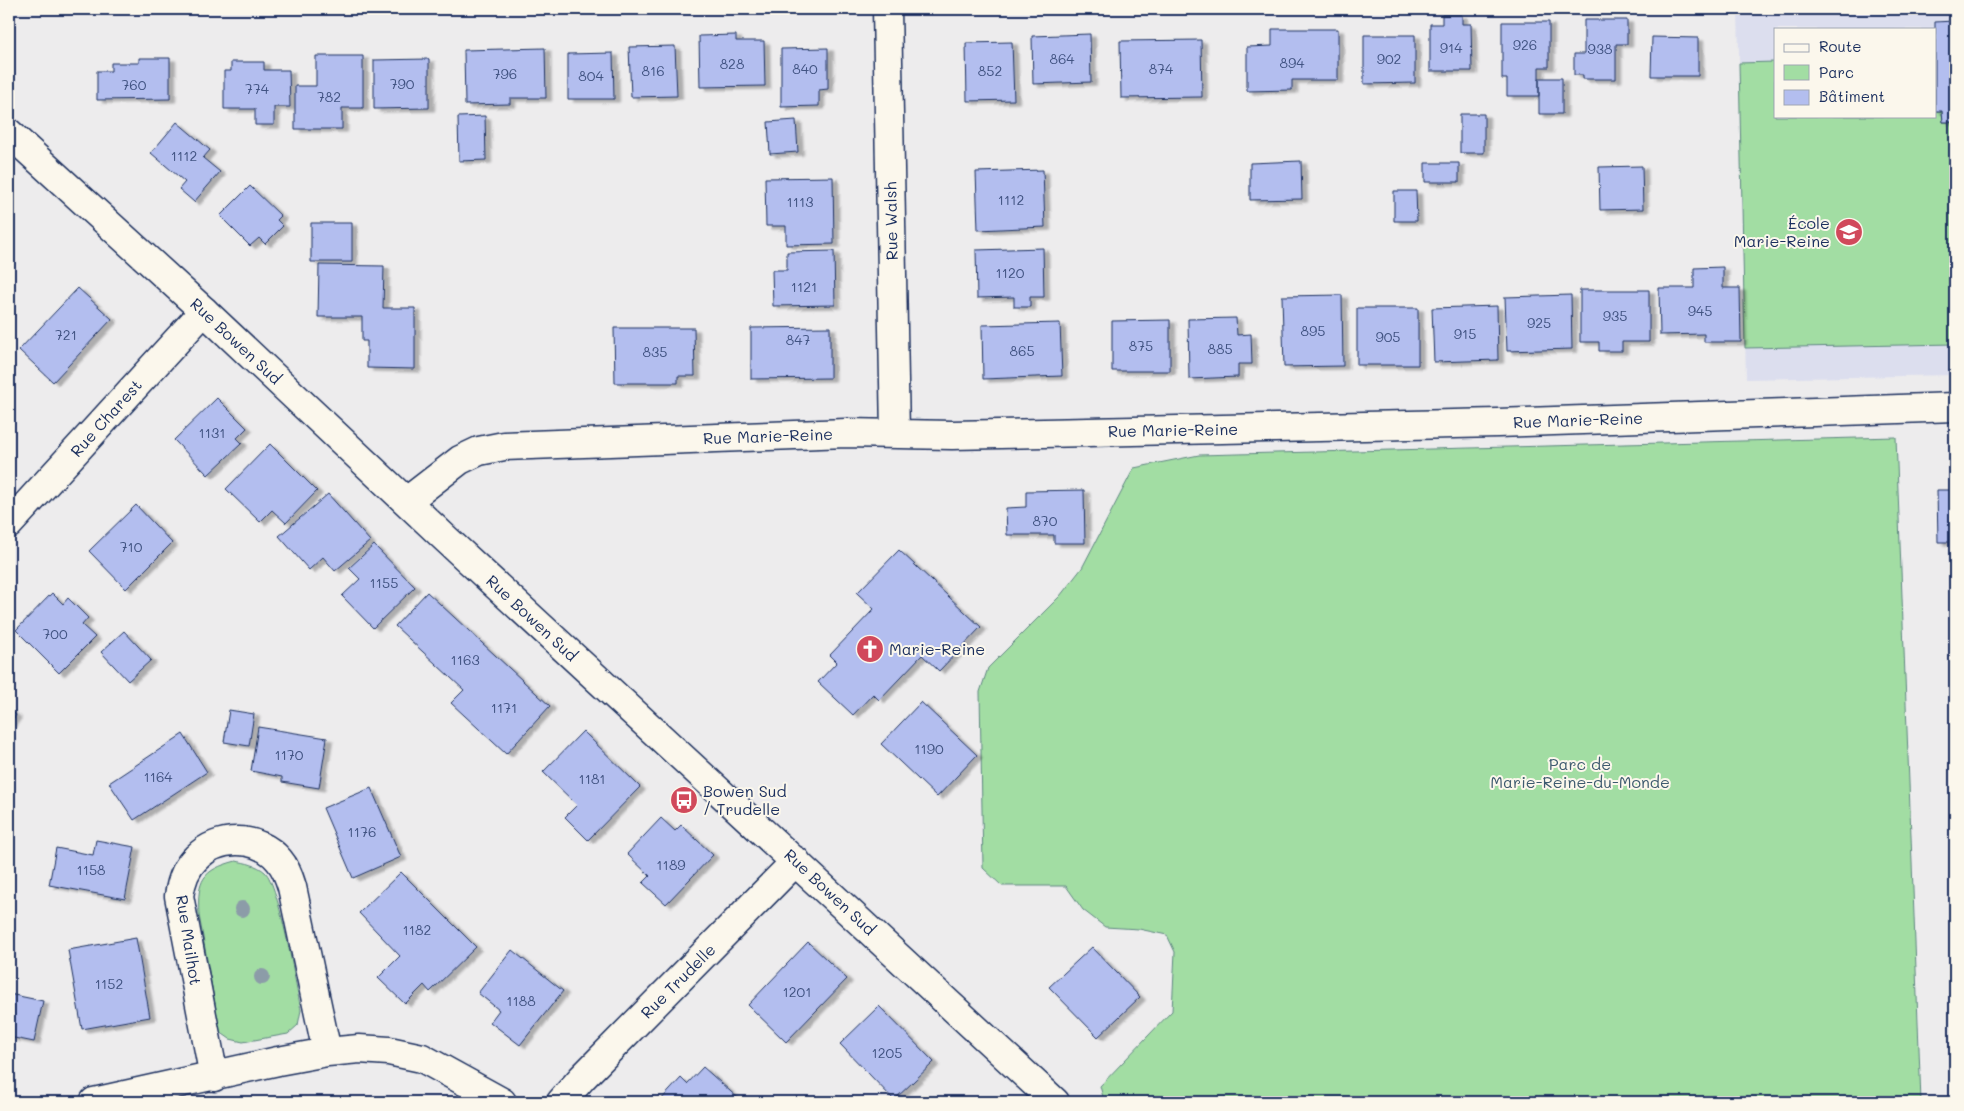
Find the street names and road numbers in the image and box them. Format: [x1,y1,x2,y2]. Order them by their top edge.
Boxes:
street label: Rue Walsh [879,181,902,261]
street label: Rue Bowen Sud [186,293,287,388]
street label: Rue Charest [65,375,146,461]
street label: Rue Marie-Reine [1513,407,1643,432]
street label: Rue Marie-Reine [1108,418,1238,441]
street label: Rue Marie-Reine [703,423,833,448]
street label: Rue Bowen Sud [482,570,583,665]
street label: Rue Bowen Sud [780,844,881,939]
street label: Rue Mailhot [172,893,207,987]
street label: Rue Trudelle [636,939,720,1023]

